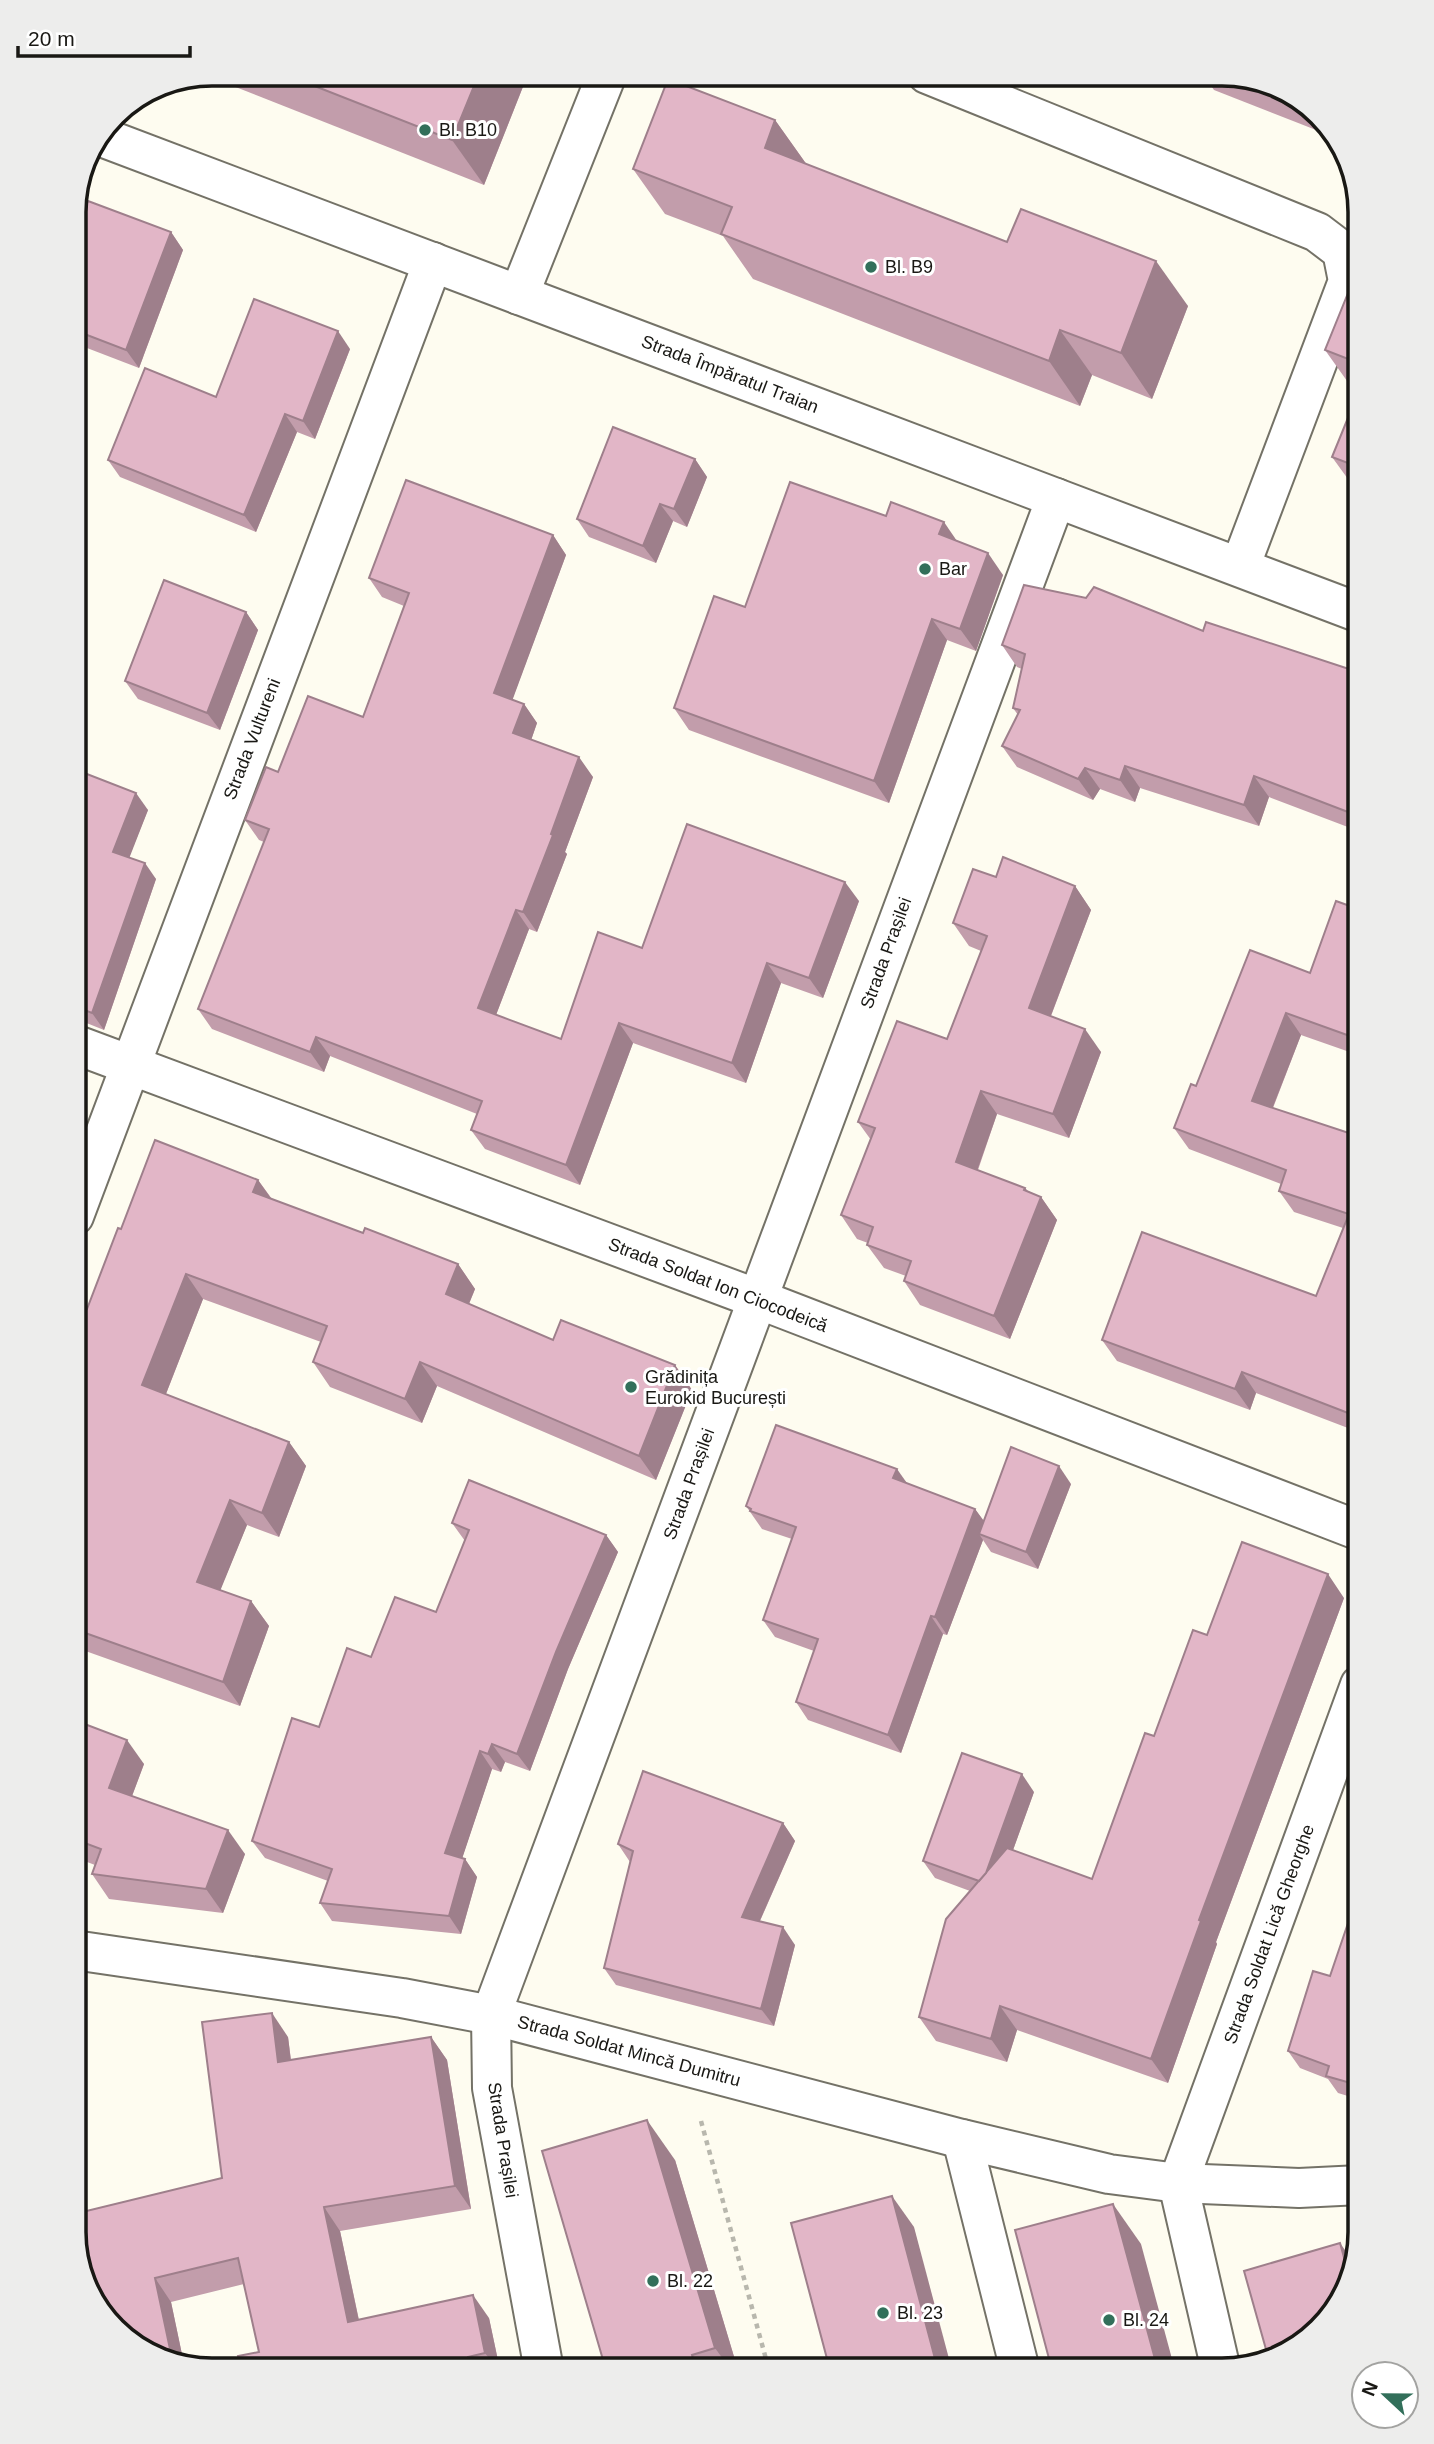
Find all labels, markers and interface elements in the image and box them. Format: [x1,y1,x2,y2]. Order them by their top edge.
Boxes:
scale bar [18,14,189,58]
text: 20 m [28,27,75,50]
place label: Bl. B10 [439,120,497,140]
marker: Bl. B10 [417,122,433,138]
place label: Bl. B9 [885,257,933,277]
marker: Bl. B9 [863,259,879,275]
street label: Strada Împăratul Traian [639,331,821,417]
place label: Bar [939,559,967,579]
marker: Bar [917,561,933,577]
street label: Strada Vultureni [220,675,284,803]
street label: Strada Prașilei [857,895,915,1011]
street label: Strada Soldat Ion Ciocodeică [606,1234,831,1336]
place label: Grădinița Eurokid București [645,1367,786,1408]
marker: Grădinița Eurokid București [623,1379,639,1395]
street label: Strada Prașilei [660,1426,718,1542]
street label: Strada Soldat Lică Gheorghe [1220,1822,1318,2046]
street label: Strada Soldat Mincă Dumitru [515,2012,743,2090]
street label: Strada Prașilei [484,2081,522,2199]
place label: Bl. 22 [667,2271,713,2291]
marker: Bl. 22 [645,2273,661,2289]
place label: Bl. 23 [897,2303,943,2323]
marker: Bl. 23 [875,2305,891,2321]
place label: Bl. 24 [1123,2310,1169,2330]
marker: Bl. 24 [1101,2312,1117,2328]
north arrow [1350,2360,1420,2430]
text: N [1357,2379,1382,2399]

